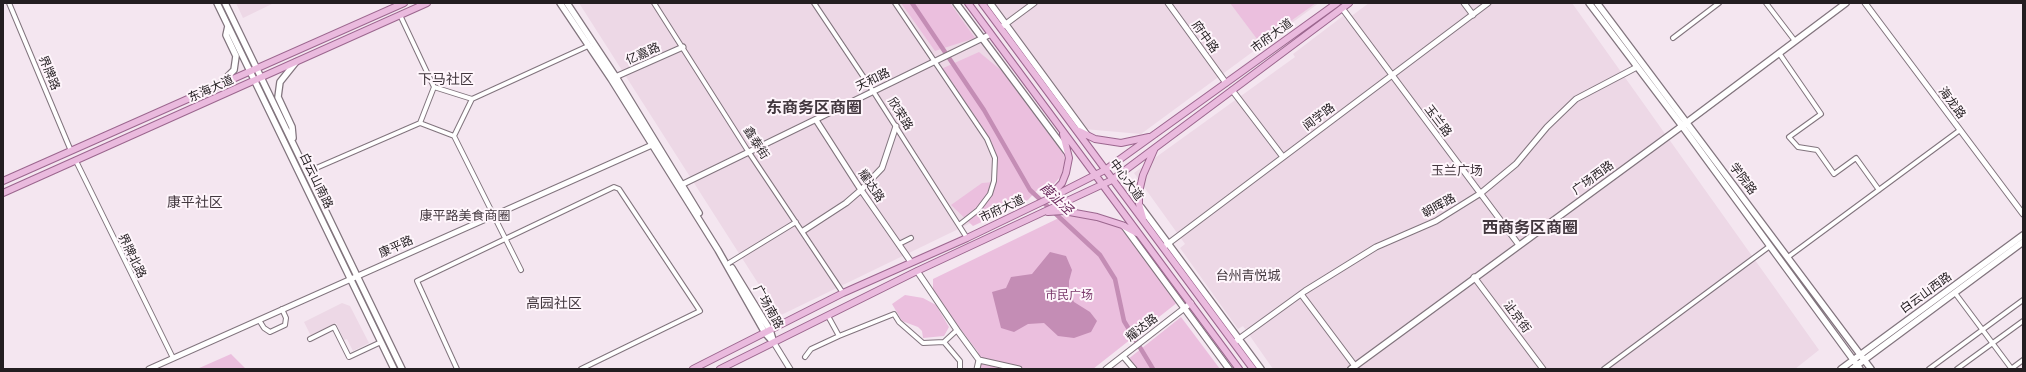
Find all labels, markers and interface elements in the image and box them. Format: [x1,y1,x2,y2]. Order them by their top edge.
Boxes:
street label: 市府大道 [1248,16,1296,56]
street label: 府中路 [1189,18,1221,56]
street label: 亿嘉路 [624,40,662,68]
street label: 界牌路 [35,54,63,92]
street label: 天和路 [854,66,892,94]
district label: 下马社区 [418,72,474,88]
street label: 东海大道 [186,73,236,105]
street label: 海龙路 [1935,84,1969,122]
street label: 欣荣路 [884,95,916,133]
district label: 东商务区商圈 [766,98,862,118]
street label: 闻学路 [1300,100,1338,134]
street label: 玉兰路 [1421,102,1455,140]
street label: 鑫泰街 [740,124,772,162]
street label: 白云山南路 [296,151,336,211]
street label: 中心大道 [1106,156,1146,204]
street label: 广场西路 [1569,158,1617,198]
street label: 学院路 [1726,160,1760,198]
district label: 玉兰广场 [1431,163,1483,179]
street label: 耀达路 [855,167,887,205]
water label: 葭沚泾 [1036,180,1076,218]
street label: 朝晖路 [1420,191,1458,221]
street label: 市府大道 [977,192,1027,226]
district label: 康平社区 [167,195,223,211]
district label: 康平路美食商圈 [420,208,510,224]
district label: 西商务区商圈 [1482,218,1578,238]
street label: 界牌北路 [115,231,149,281]
street label: 康平路 [377,233,415,261]
district label: 台州青悦城 [1216,268,1280,284]
street label: 白云山西路 [1897,270,1955,316]
street label: 广场南路 [750,283,786,331]
park label: 市民广场 [1045,288,1093,302]
district label: 高园社区 [526,296,582,312]
street label: 沚京街 [1500,298,1534,336]
street label: 耀达路 [1123,311,1161,345]

